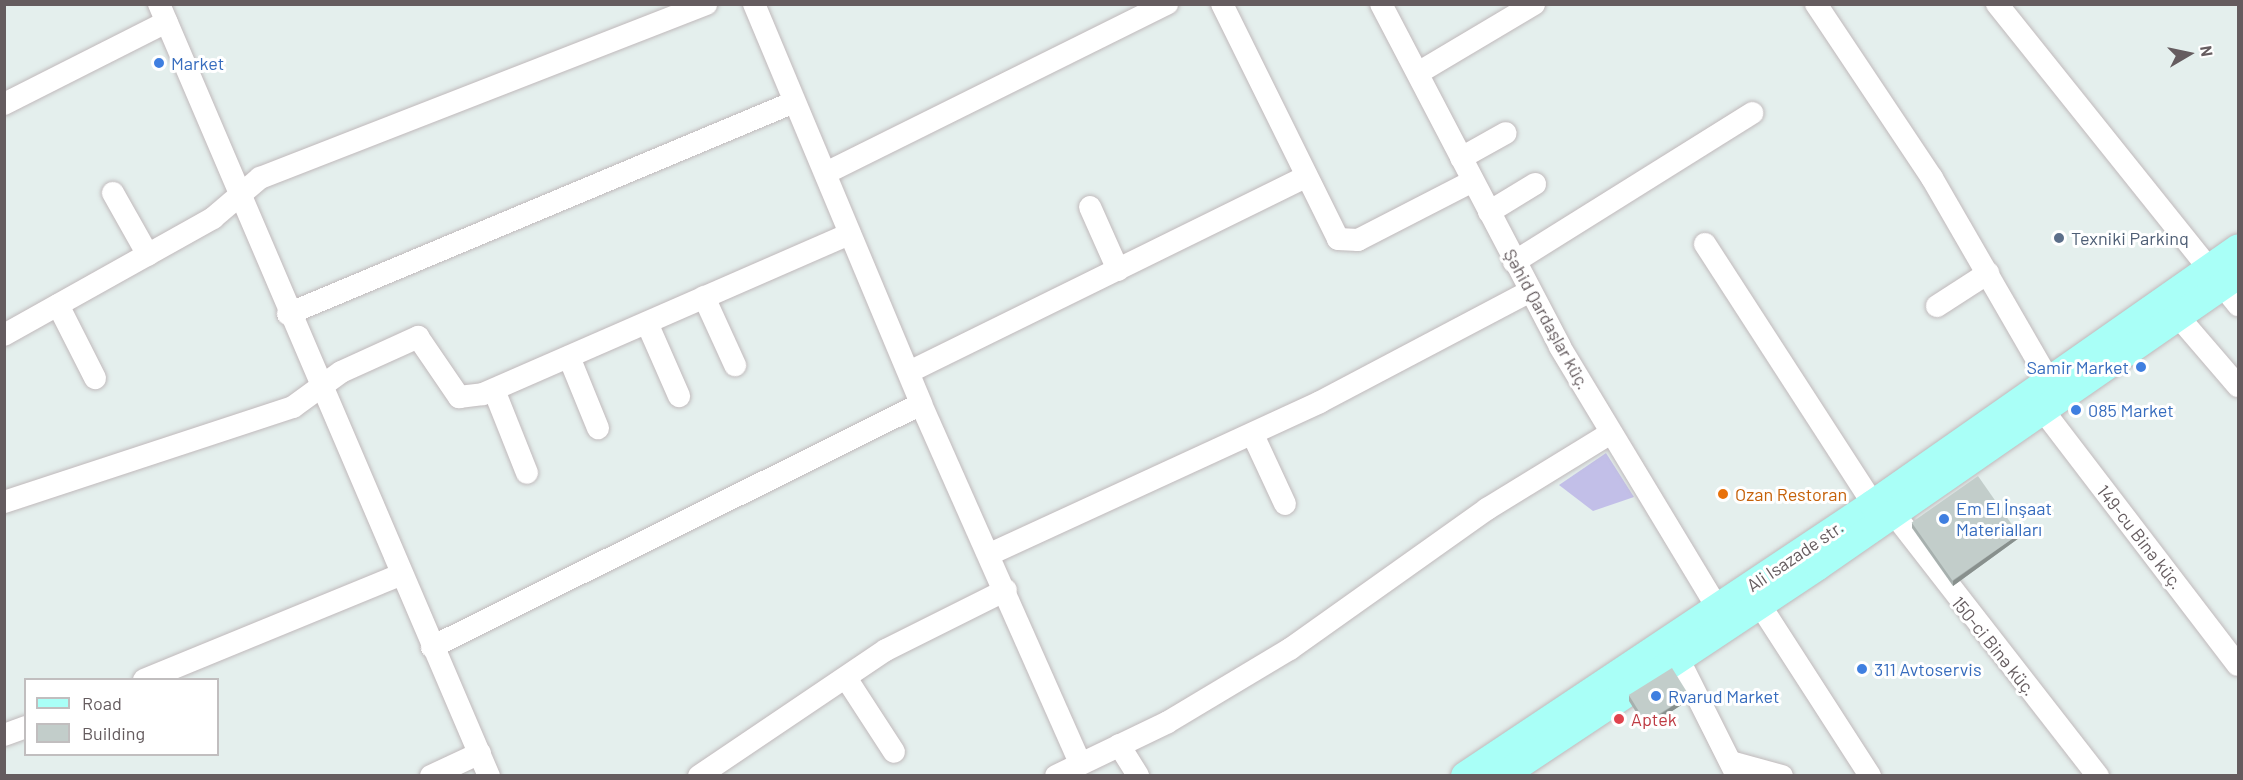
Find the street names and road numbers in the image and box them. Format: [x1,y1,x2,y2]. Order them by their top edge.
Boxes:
street label: Şəhid Qardaşlar küç. [1499,245,1595,393]
street label: 149-cu Binə küç. [2092,480,2188,594]
street label: Ali Isazade str. [1742,516,1848,596]
street label: 150-ci Binə küç. [1947,592,2041,700]

